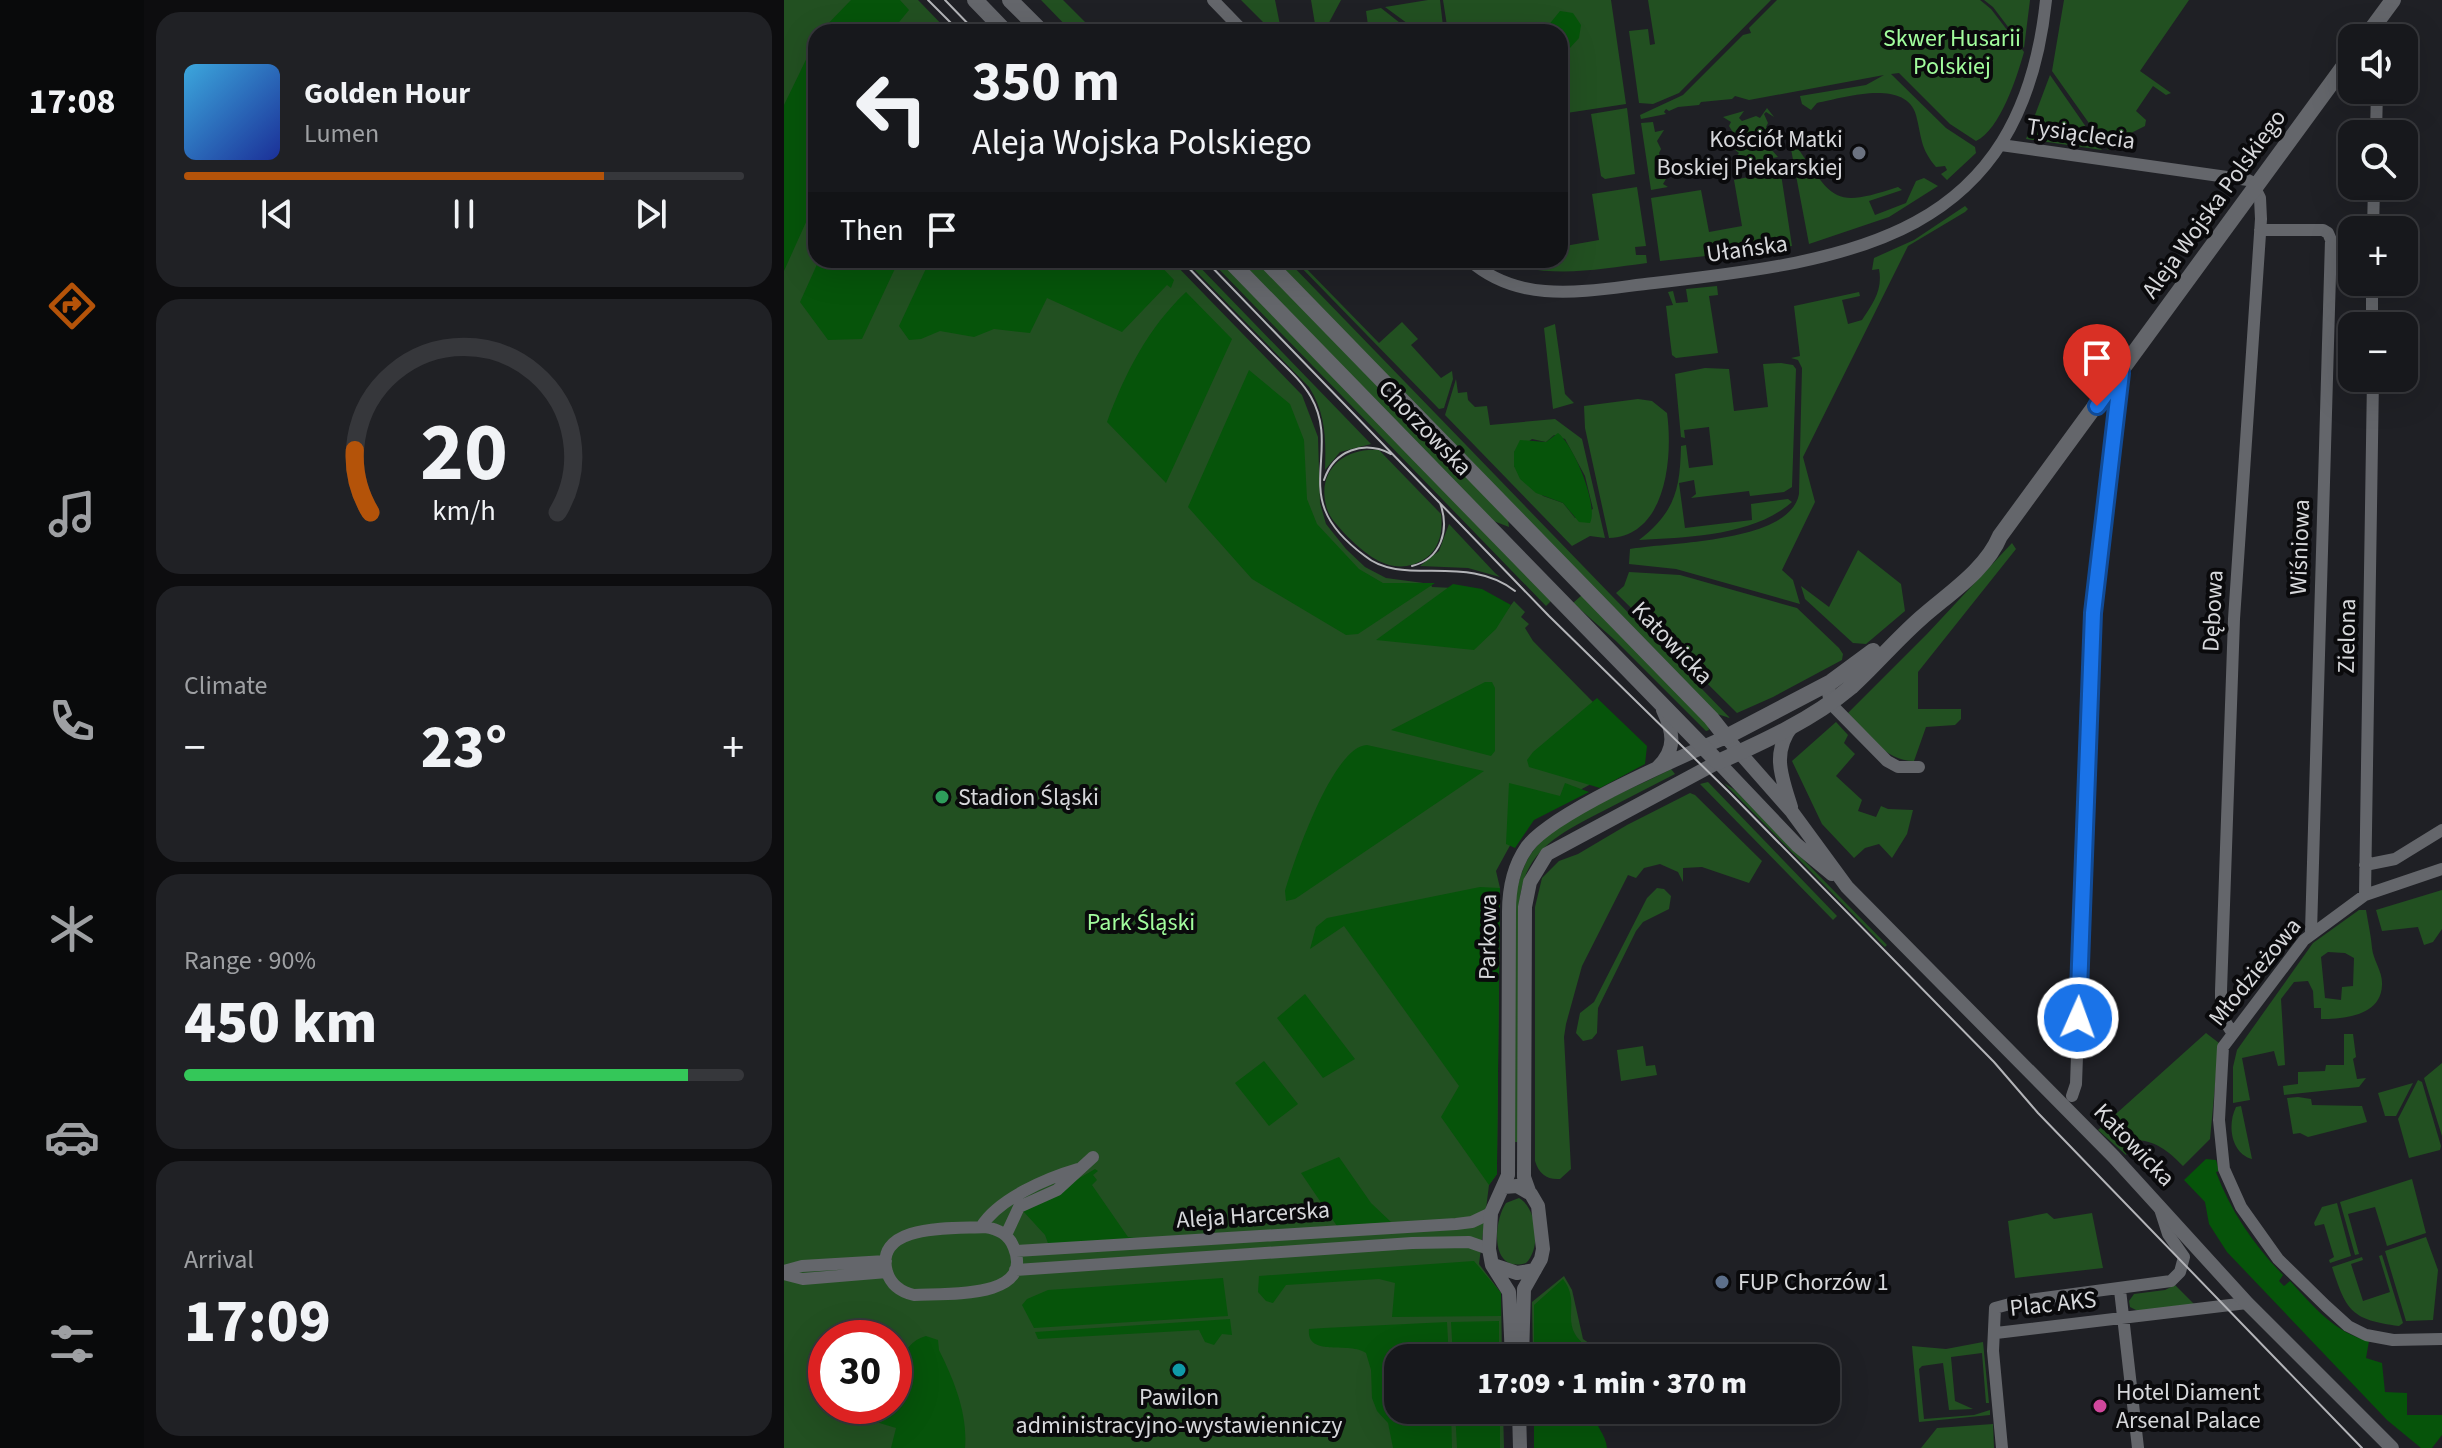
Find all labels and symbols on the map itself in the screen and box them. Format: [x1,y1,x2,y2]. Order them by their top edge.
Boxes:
park label: Skwer Husarii Polskiej [1883,21,2021,84]
street label: Aleja Wojska Polskiego [2133,102,2295,306]
street label: Tysiąclecia [2024,109,2138,159]
place label: Kościół Matki Boskiej Piekarskiej [1656,122,1843,185]
marker: Kościół Matki Boskiej Piekarskiej [1850,144,1868,162]
street label: Ułańska [1704,226,1790,272]
pin [2063,324,2131,406]
street label: Chorzowska [1370,372,1480,484]
street label: Wiśniowa [2281,498,2319,596]
street label: Dębowa [2193,569,2233,653]
street label: Katowicka [1623,593,1721,693]
street label: Zielona [2329,598,2365,674]
place label: Stadion Śląski [958,780,1099,815]
marker: Stadion Śląski [933,788,951,806]
street label: Parkowa [1470,893,1506,981]
park label: Park Śląski [1087,905,1195,940]
street label: Młodzieżowa [2200,910,2310,1034]
position arrow [2036,976,2120,1060]
street label: Katowicka [2085,1095,2183,1195]
street label: Aleja Harcerska [1175,1192,1331,1238]
place label: FUP Chorzów 1 [1738,1265,1889,1300]
marker: FUP Chorzów 1 [1713,1273,1731,1291]
street label: Plac AKS [2008,1282,2098,1326]
speed limit sign: 30 [808,1320,912,1424]
marker: Pawilon administracyjno-wystawienniczy [1170,1361,1188,1379]
place label: Hotel Diament Arsenal Palace [2116,1375,2261,1438]
place label: Pawilon administracyjno-wystawienniczy [1016,1380,1342,1443]
marker: Hotel Diament Arsenal Palace [2091,1397,2109,1415]

